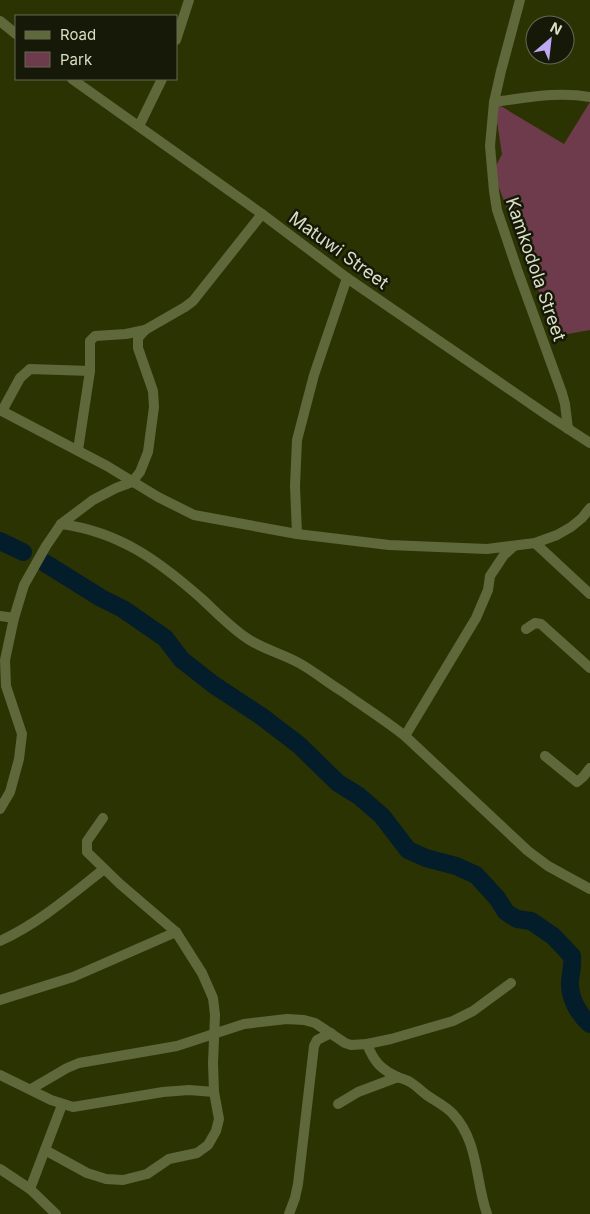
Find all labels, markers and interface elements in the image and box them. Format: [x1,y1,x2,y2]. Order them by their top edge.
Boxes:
legend [15,15,178,80]
north arrow [525,15,575,65]
text: N [548,18,565,38]
text: Road [60,25,96,44]
text: Park [60,50,93,69]
street label: Kamkodola Street [502,194,570,344]
street label: Matuwi Street [285,207,393,293]

